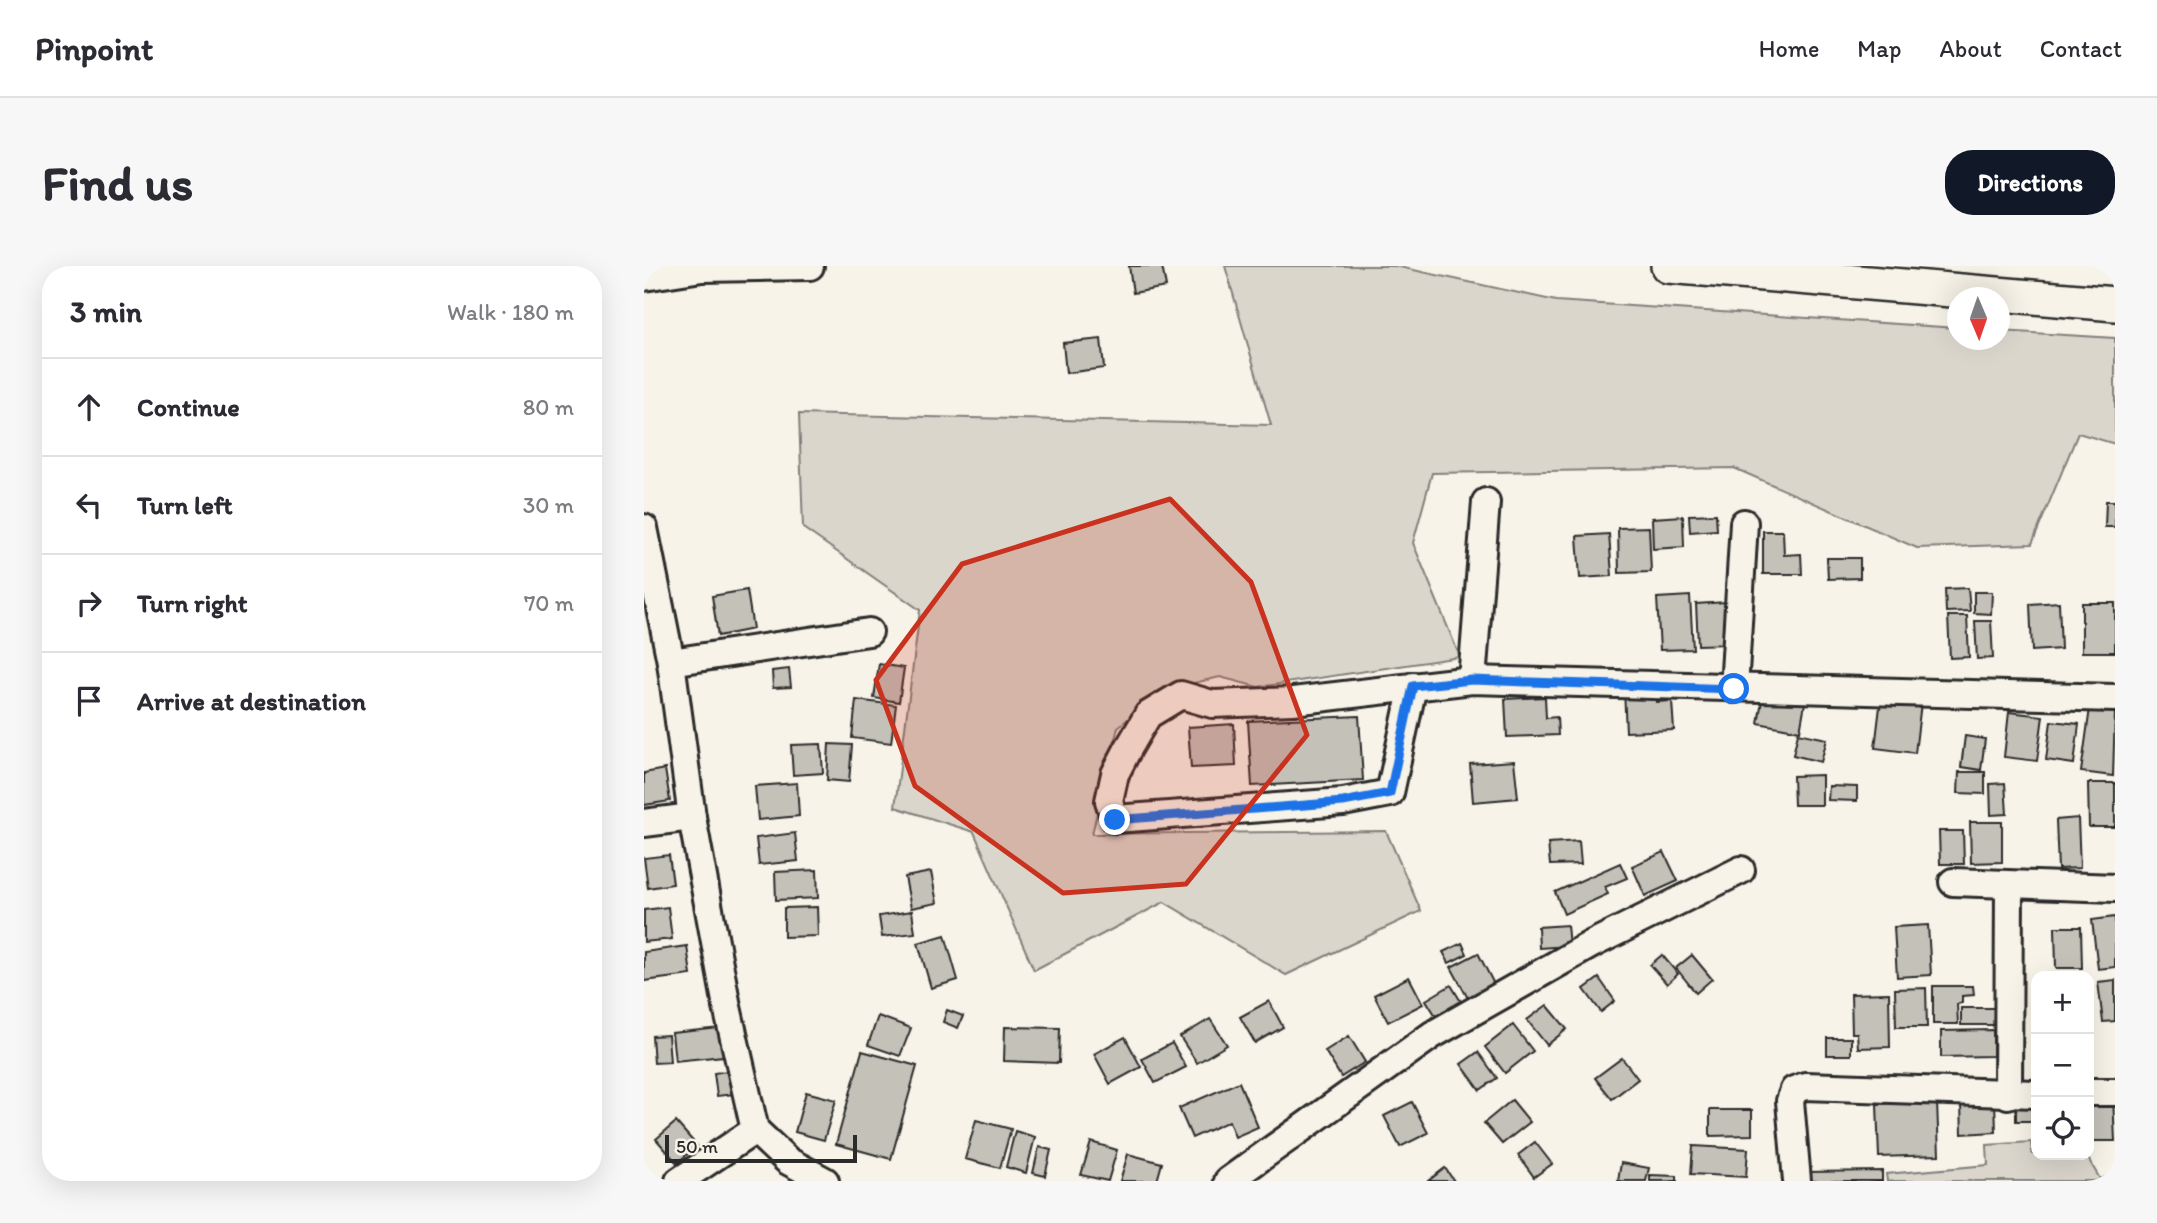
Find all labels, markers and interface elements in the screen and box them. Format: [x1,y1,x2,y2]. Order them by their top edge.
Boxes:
text: Pinpoint [35,29,153,68]
text: Home [1759,34,1819,63]
text: Map [1857,34,1901,63]
text: About [1939,34,2002,63]
text: Contact [2040,34,2122,63]
button: Directions [1945,150,2115,215]
text: Find us [42,153,193,212]
north arrow [1947,287,2010,350]
text: 3 min [70,293,142,330]
text: Walk · 180 m [447,298,574,326]
icon: ahead [70,388,108,426]
text: Continue [137,391,240,423]
text: 80 m [523,393,574,421]
icon: left [70,486,108,524]
text: Turn left [137,489,233,521]
text: 30 m [523,491,574,519]
icon: right [70,584,108,622]
text: Turn right [137,587,248,619]
text: 70 m [524,589,574,617]
route start [1718,673,1749,704]
icon: arrive [70,682,108,720]
text: Arrive at destination [137,685,366,717]
route end [1099,804,1130,835]
map controls [2031,971,2094,1160]
button: + [2031,971,2094,1034]
button: − [2031,1034,2094,1097]
button: locate [2031,1097,2094,1160]
scale bar [665,1132,858,1164]
text: 50 m [676,1135,718,1158]

